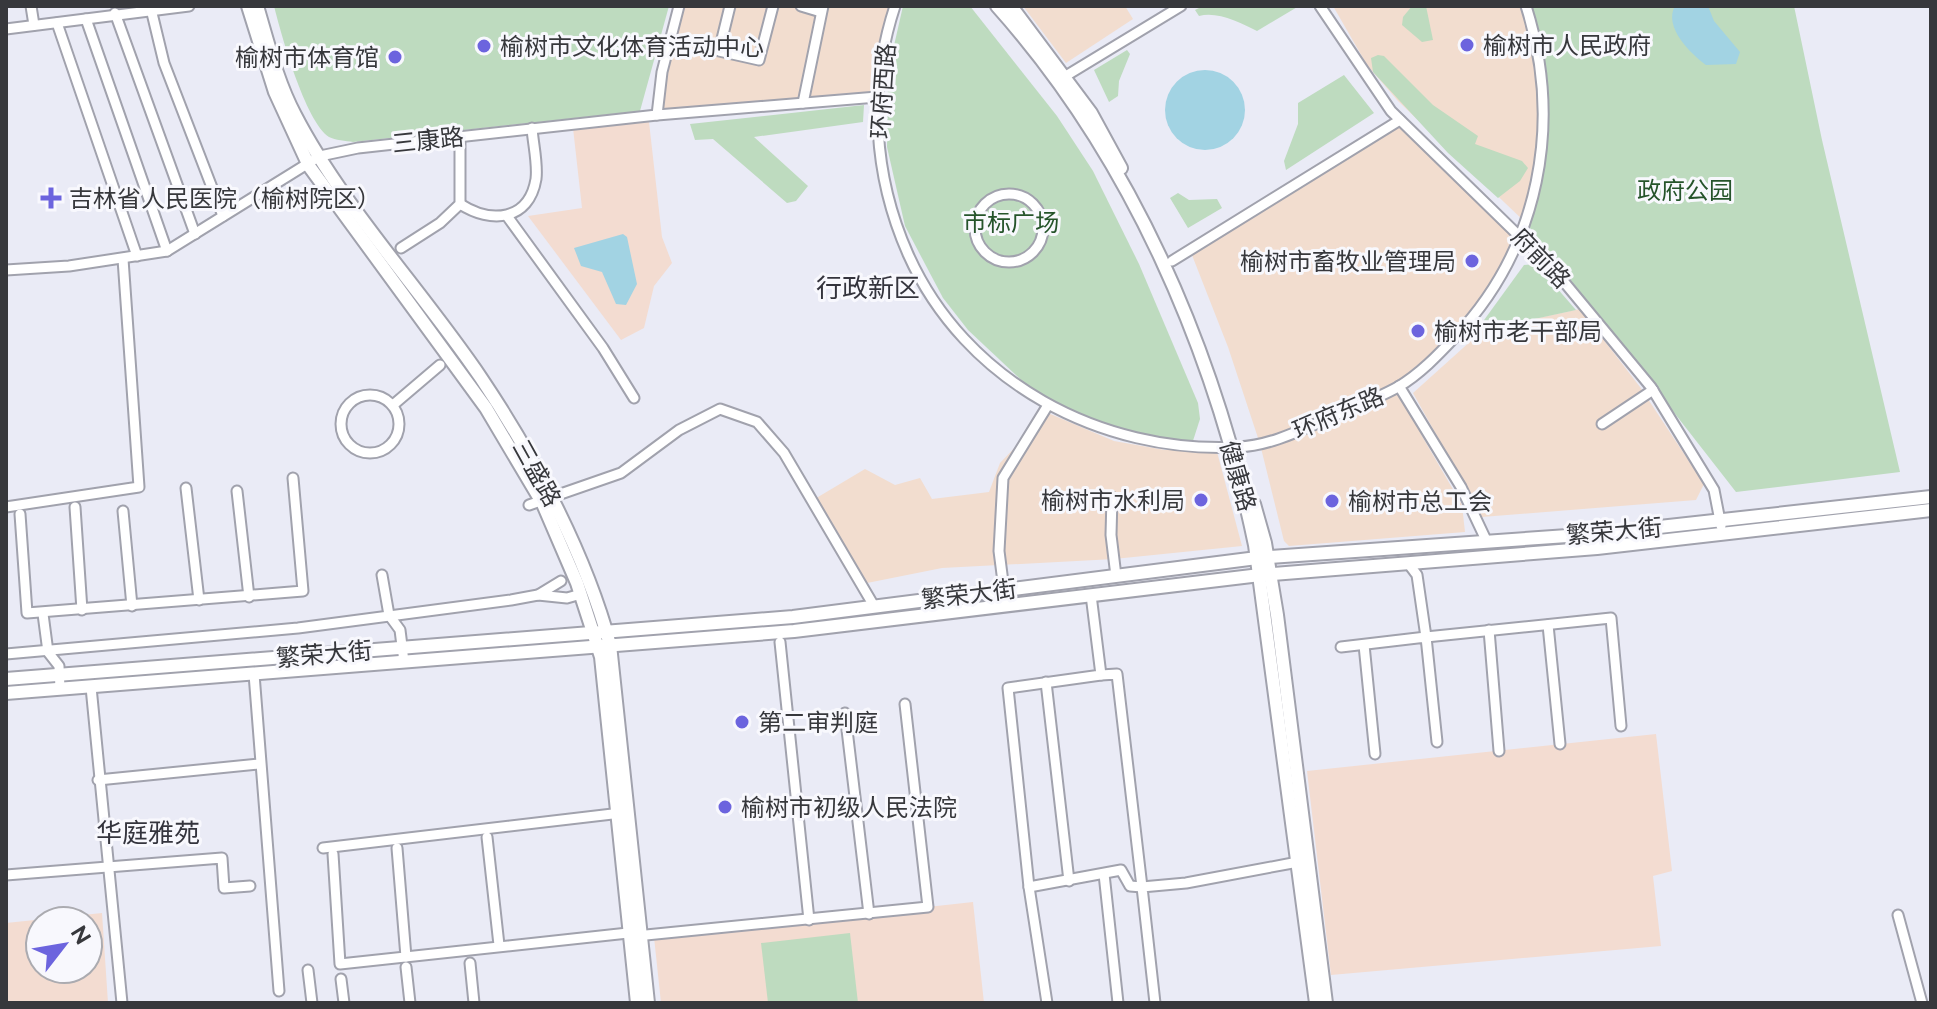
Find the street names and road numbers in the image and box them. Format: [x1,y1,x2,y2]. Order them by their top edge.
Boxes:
street label: 环府西路 [865,42,901,140]
street label: 三康路 [391,122,465,158]
street label: 府前路 [1506,222,1576,294]
street label: 环府东路 [1288,381,1388,445]
street label: 三盛路 [507,434,567,512]
street label: 健康路 [1214,437,1262,515]
street label: 繁荣大街 [1565,512,1663,550]
street label: 繁荣大街 [920,574,1018,614]
street label: 繁荣大街 [275,635,373,673]

